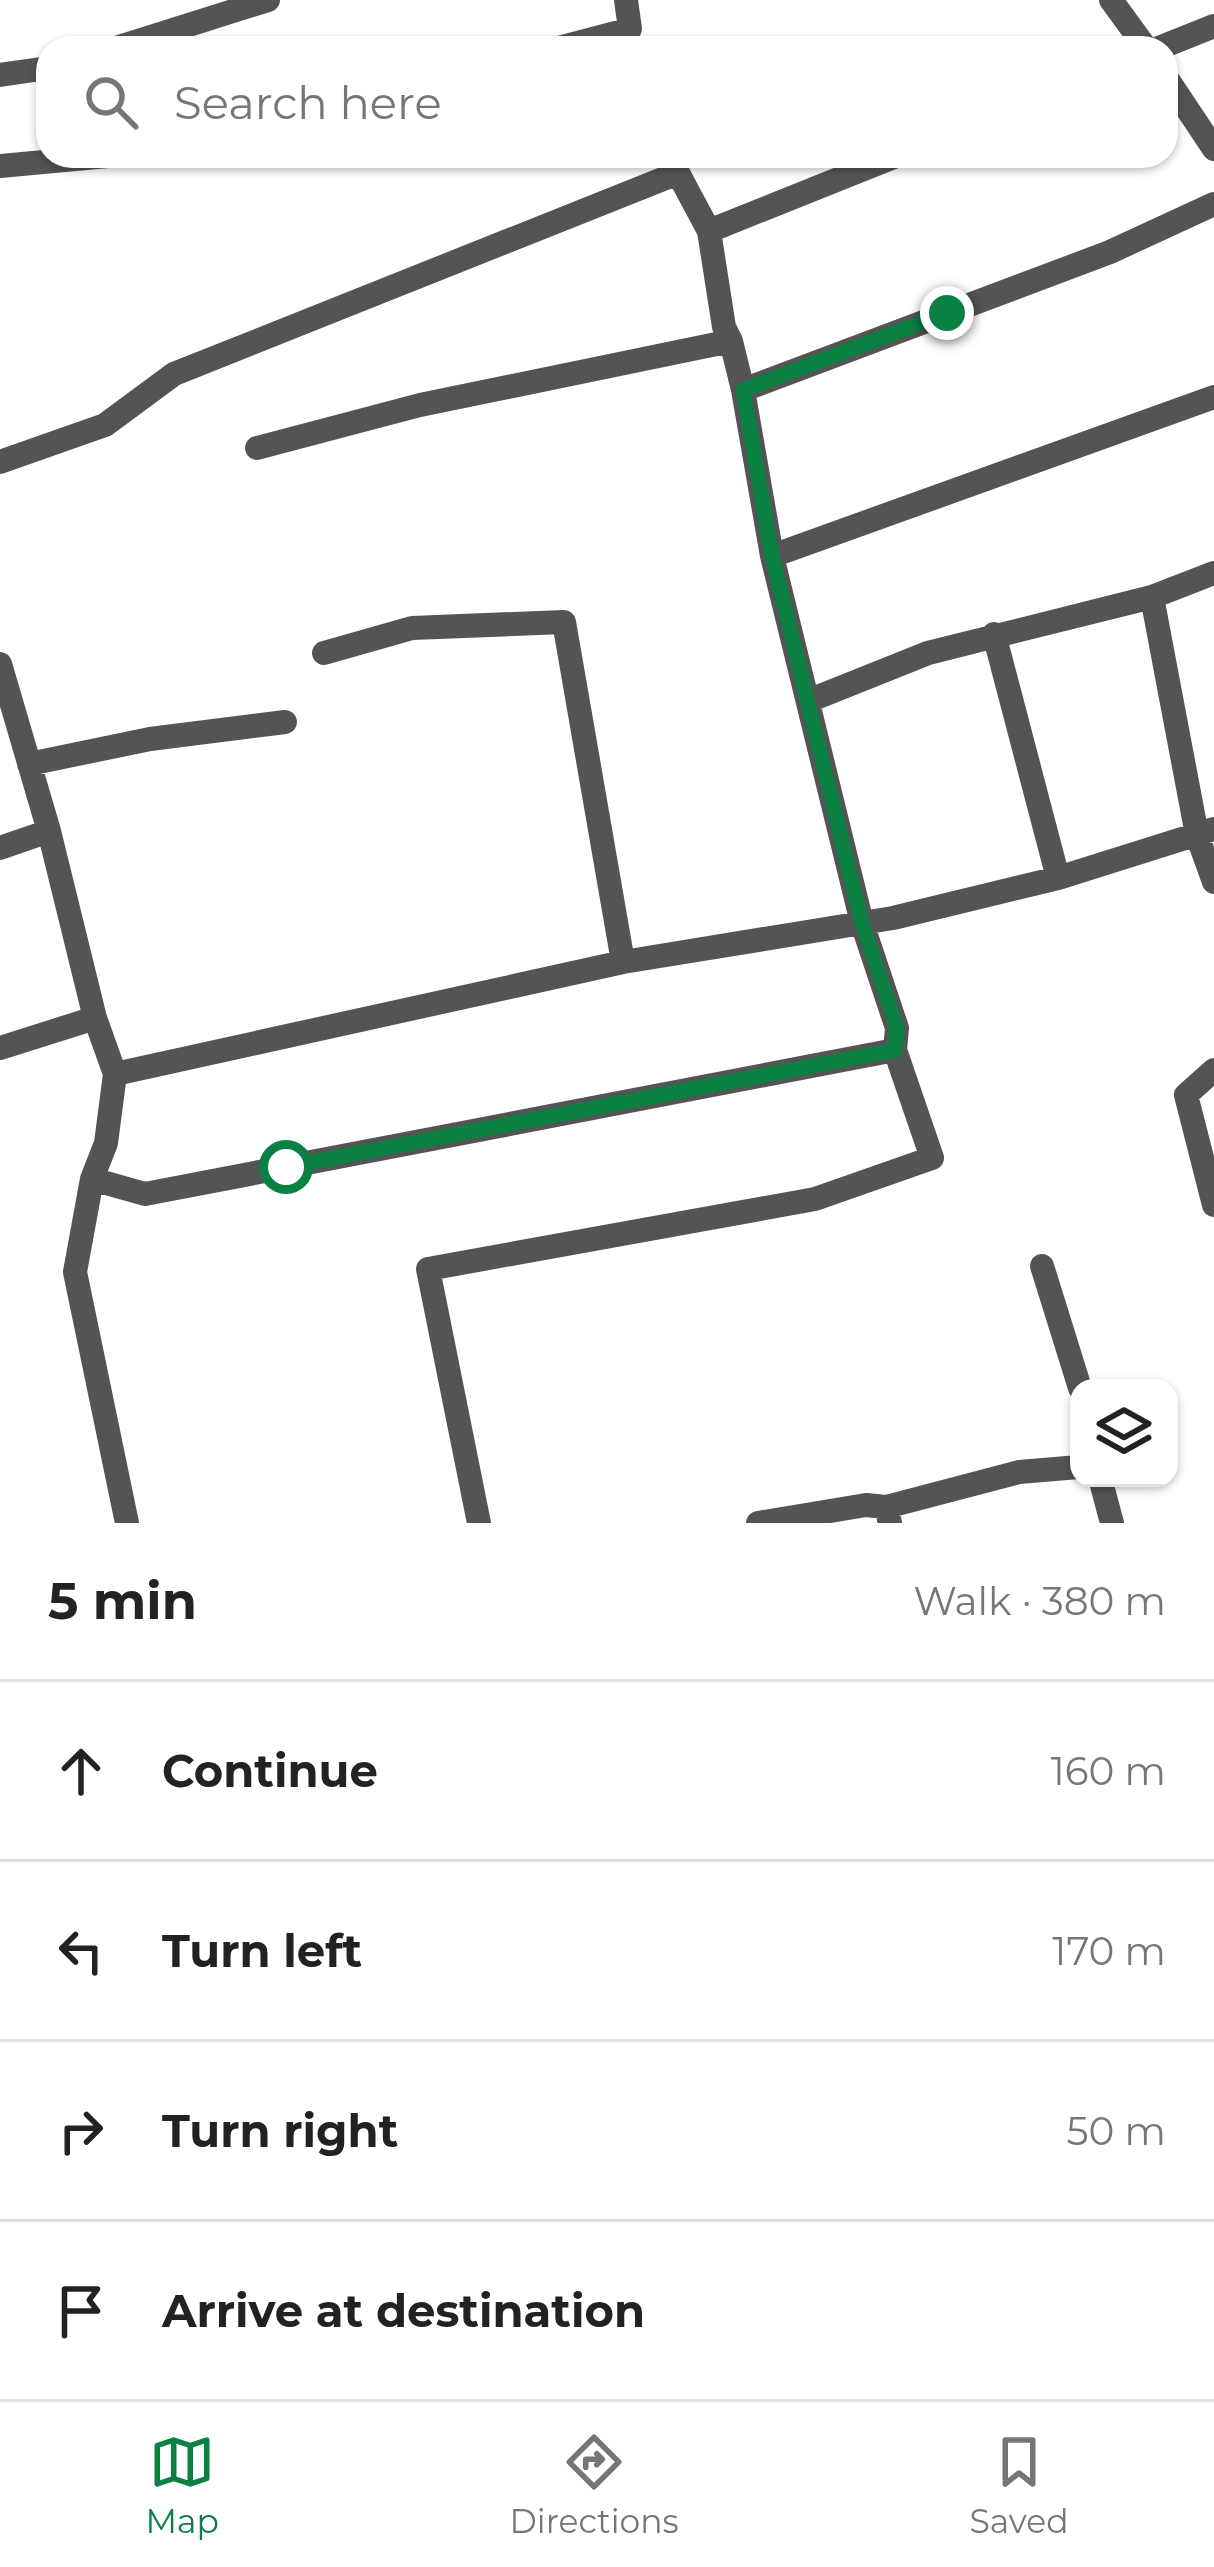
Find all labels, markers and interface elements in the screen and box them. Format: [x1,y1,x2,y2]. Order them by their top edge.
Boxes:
search box [36,36,1178,168]
icon: search [78,69,144,135]
text: Search here [174,75,442,130]
route end [920,286,974,340]
route start [259,1140,313,1194]
map controls [1070,1379,1178,1487]
button: layers [1070,1379,1178,1487]
text: 5 min [48,1570,197,1632]
text: Walk · 380 m [913,1577,1166,1625]
icon: ahead [48,1738,114,1804]
text: Continue [162,1743,378,1798]
text: 160 m [1051,1747,1166,1795]
icon: left [48,1918,114,1984]
text: Turn left [162,1923,362,1978]
text: 170 m [1052,1927,1166,1975]
icon: right [48,2098,114,2164]
text: Turn right [162,2103,398,2158]
text: 50 m [1067,2107,1166,2155]
icon: arrive [48,2278,114,2344]
text: Arrive at destination [162,2283,645,2338]
tab: Map [145,2429,219,2541]
tab: Directions [510,2429,679,2541]
tab: Saved [969,2429,1069,2541]

